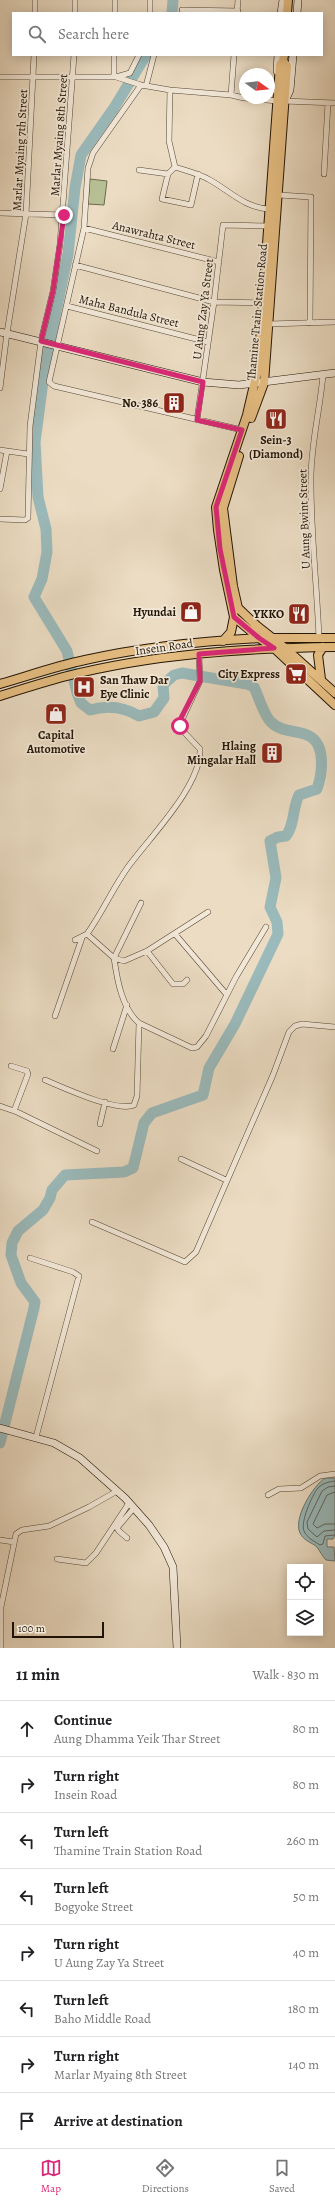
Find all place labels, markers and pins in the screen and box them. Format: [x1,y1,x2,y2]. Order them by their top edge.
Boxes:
building icon: No. 386 [161,390,187,416]
place label: No. 386 [122,395,158,411]
restaurant icon: Sein-3 (Diamond) [263,406,289,432]
place label: Sein-3 (Diamond) [249,432,303,462]
shop icon: Hyundai [178,599,204,625]
restaurant icon: YKKO [286,601,312,627]
place label: Hyundai [133,604,176,620]
place label: YKKO [252,606,284,622]
supermarket icon: City Express [283,661,309,687]
place label: City Express [218,666,280,682]
place label: San Thaw Dar Eye Clinic [100,672,169,702]
hospital icon: San Thaw Dar Eye Clinic [71,674,97,700]
shop icon: Capital Automotive [43,701,69,727]
place label: Capital Automotive [26,727,86,757]
place label: Hlaing Mingalar Hall [187,738,257,768]
building icon: Hlaing Mingalar Hall [259,740,285,766]

